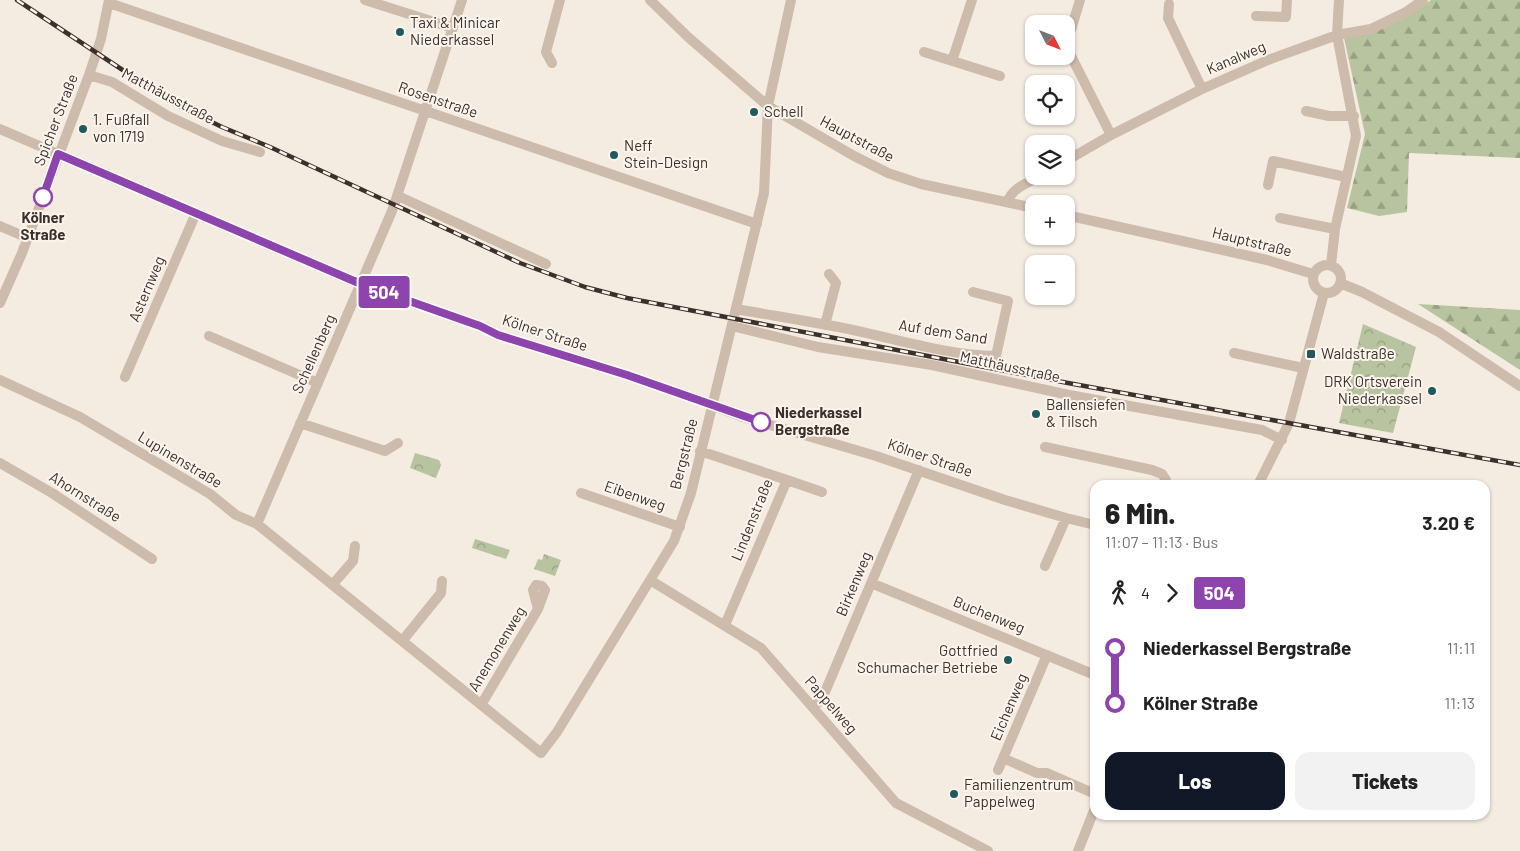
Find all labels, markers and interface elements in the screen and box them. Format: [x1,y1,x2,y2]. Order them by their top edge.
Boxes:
place label: Taxi & Minicar Niederkassel [410,13,501,48]
north arrow [1025,15,1075,65]
map controls [1025,15,1075,305]
marker: Taxi & Minicar Niederkassel [394,26,406,38]
street label: Kanalweg [1203,37,1268,78]
street label: Matthäusstraße [119,63,218,127]
street label: Spicher Straße [29,71,81,168]
button: locate [1025,75,1075,125]
street label: Rosenstraße [396,77,480,121]
place label: Schell [764,102,803,120]
marker: Schell [748,106,760,118]
place label: 1. Fußfall von 1719 [93,110,150,145]
street label: Hauptstraße [817,111,898,165]
marker: 1. Fußfall von 1719 [77,123,89,135]
button: layers [1025,135,1075,185]
place label: Neff Stein-Design [624,136,708,171]
marker: Neff Stein-Design [608,149,620,161]
marker: Kölner Straße [33,187,53,207]
button: + [1025,195,1075,245]
place label: Kölner Straße [20,208,66,243]
street label: Hauptstraße [1211,222,1294,260]
street label: Asternweg [124,253,168,324]
button: − [1025,255,1075,305]
line badge: 504 [355,276,413,308]
text: 504 [369,281,399,303]
street label: Kölner Straße [500,310,590,354]
street label: Schellenberg [288,311,339,396]
street label: Auf dem Sand [897,315,989,347]
place label: Waldstraße [1321,344,1395,362]
street label: Matthäusstraße [958,347,1062,385]
marker: Waldstraße [1305,348,1317,360]
place label: DRK Ortsverein Niederkassel [1324,372,1422,407]
marker: DRK Ortsverein Niederkassel [1426,385,1438,397]
place label: Ballensiefen & Tilsch [1046,395,1126,430]
place label: Niederkassel Bergstraße [775,403,862,438]
marker: Ballensiefen & Tilsch [1030,408,1042,420]
marker: Niederkassel Bergstraße [751,412,771,432]
street label: Bergstraße [666,416,701,491]
street label: Lupinenstraße [135,427,226,491]
street label: Kölner Straße [886,434,975,480]
street label: Ahornstraße [46,467,125,525]
street label: Eibenweg [602,476,668,514]
street label: Lindenstraße [726,476,776,563]
text: 6 Min. [1105,496,1176,530]
text: 3.20 € [1422,511,1475,534]
text: 11:07 – 11:13 · Bus [1105,532,1218,551]
street label: Birkenweg [831,549,875,619]
icon: walk [1105,579,1133,607]
icon: forward [1158,579,1186,607]
text: 504 [1204,582,1235,604]
text: 4 [1141,583,1150,602]
street label: Buchenweg [951,592,1028,637]
street label: Anemonenweg [464,603,529,694]
text: Niederkassel Bergstraße [1143,636,1351,659]
text: 11:11 [1447,638,1475,657]
place label: Gottfried Schumacher Betriebe [857,641,998,676]
marker: Gottfried Schumacher Betriebe [1002,654,1014,666]
street label: Eichenweg [986,670,1030,743]
street label: Pappelweg [802,672,862,737]
text: Kölner Straße [1143,691,1258,714]
text: 11:13 [1444,693,1475,712]
button: Los [1105,752,1285,810]
button: Tickets [1295,752,1475,810]
place label: Familienzentrum Pappelweg [964,775,1073,810]
marker: Familienzentrum Pappelweg [948,788,960,800]

